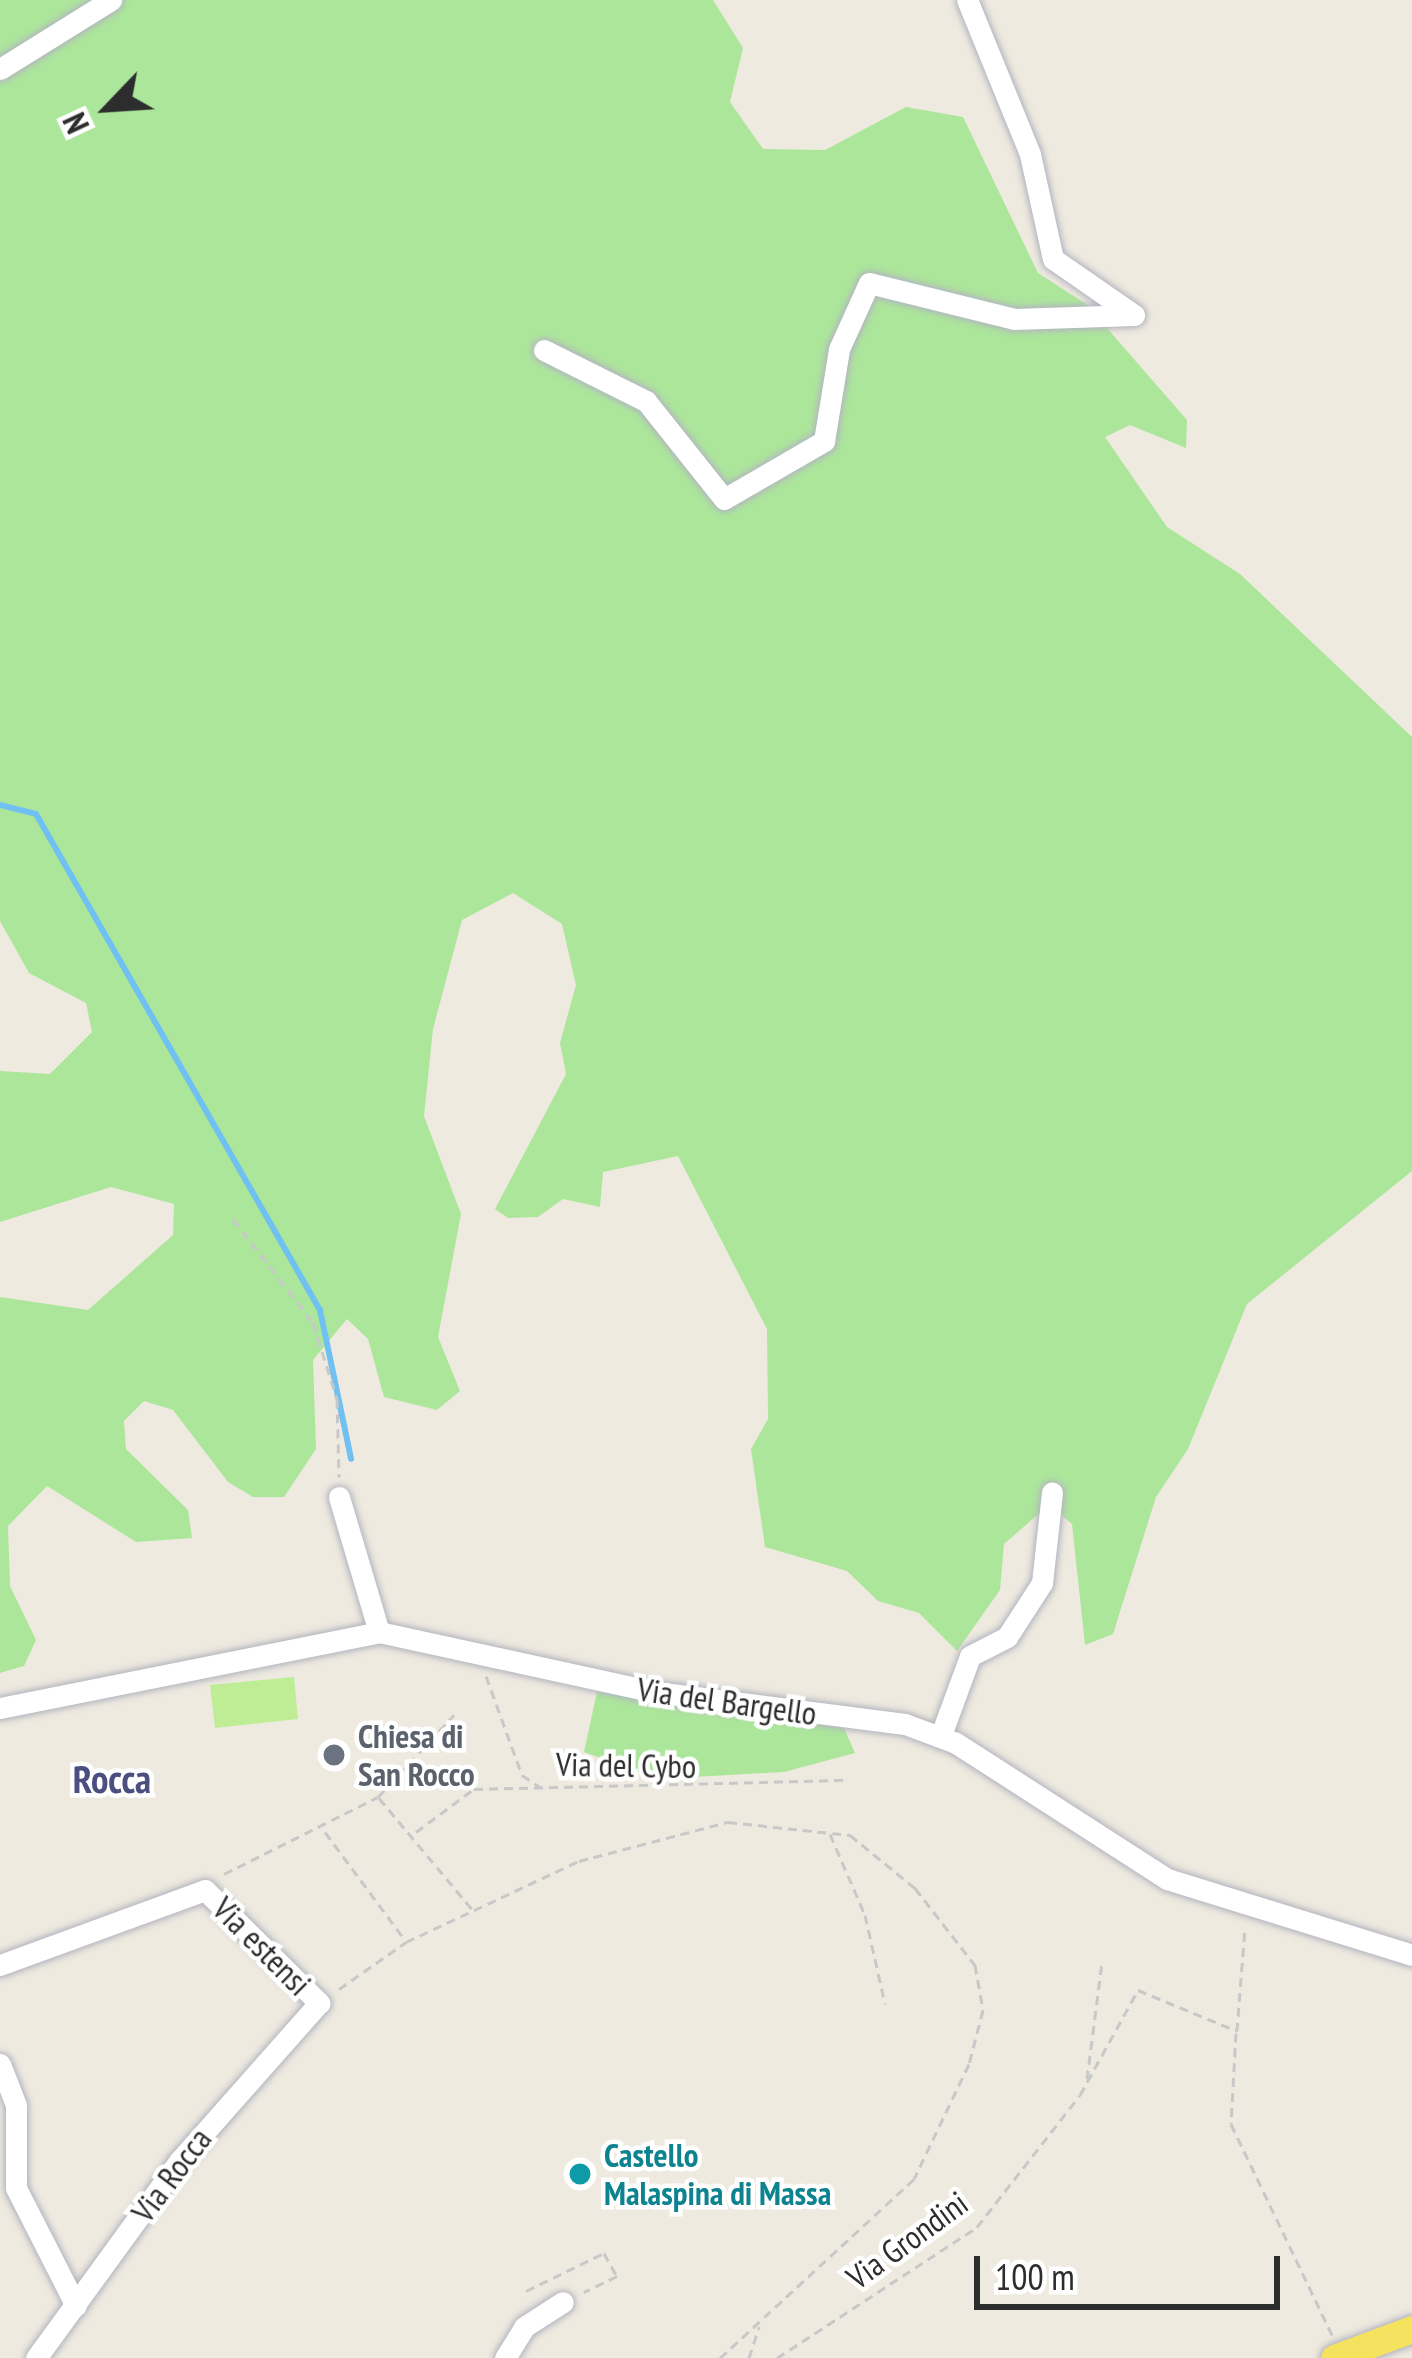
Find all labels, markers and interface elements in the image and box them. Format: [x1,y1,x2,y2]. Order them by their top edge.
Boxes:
north arrow [48,48,168,168]
text: N [52,106,98,141]
street label: Via del Bargello [635,1669,819,1733]
place label: Chiesa di San Rocco [358,1716,475,1794]
marker: Chiesa di San Rocco [321,1742,347,1768]
street label: Via del Cybo [556,1744,696,1786]
district label: Rocca [73,1756,151,1802]
street label: Via estensi [205,1889,319,2003]
street label: Via Rocca [123,2120,219,2230]
place label: Castello Malaspina di Massa [604,2135,831,2213]
marker: Castello Malaspina di Massa [567,2161,593,2187]
street label: Via Grondini [839,2183,975,2297]
scale bar [980,2232,1286,2306]
text: 100 m [995,2253,1075,2300]

